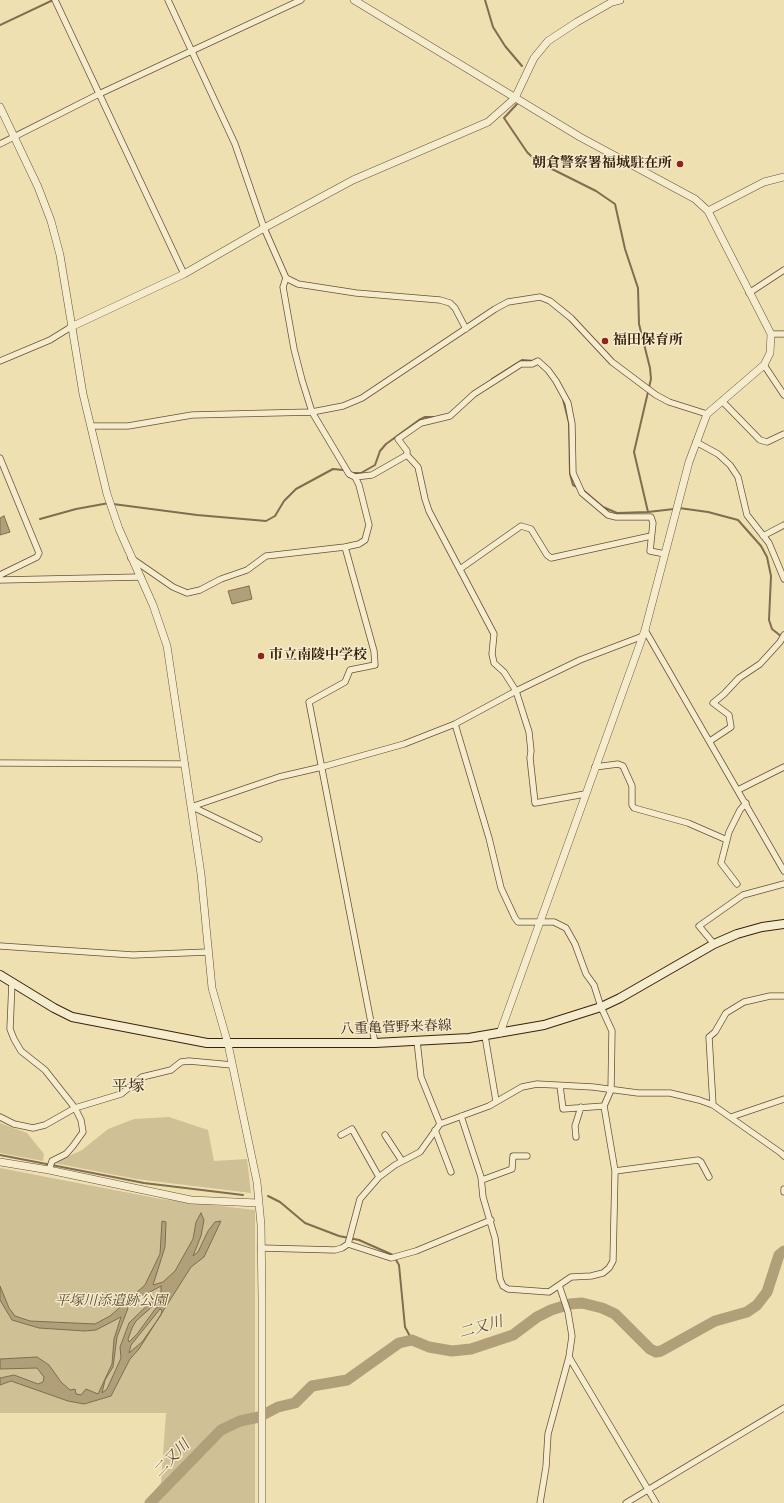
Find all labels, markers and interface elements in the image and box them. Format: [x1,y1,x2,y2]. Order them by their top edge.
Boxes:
place label: 朝倉警察署福城駐在所 [532,156,672,172]
marker: 朝倉警察署福城駐在所 [675,159,685,169]
place label: 福田保育所 [613,333,683,349]
marker: 福田保育所 [600,336,610,346]
place label: 市立南陵中学校 [269,648,367,664]
marker: 市立南陵中学校 [256,651,266,661]
street label: 八重亀菅野来春線 [340,1018,452,1038]
district label: 平塚 [112,1077,144,1097]
park label: 平塚川添遺跡公園 [55,1294,167,1310]
water label: 二又川 [457,1313,505,1343]
water label: 二又川 [150,1437,194,1481]

